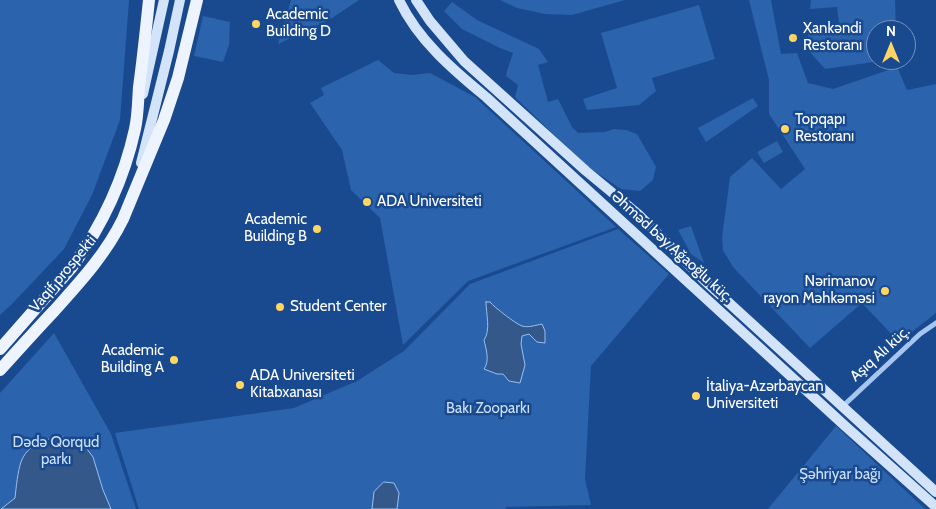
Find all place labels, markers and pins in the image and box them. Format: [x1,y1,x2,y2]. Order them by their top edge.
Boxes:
place label: Academic Building D [266,6,331,41]
marker: Academic Building D [250,18,262,30]
place label: Xankəndi Restoranı [803,20,862,55]
marker: Xankəndi Restoranı [787,32,799,44]
place label: Topqapı Restoranı [795,111,854,146]
marker: Topqapı Restoranı [779,123,791,135]
place label: ADA Universiteti [377,193,482,211]
marker: ADA Universiteti [361,196,373,208]
place label: Academic Building B [244,211,307,246]
marker: Academic Building B [311,223,323,235]
place label: Nərimanov rayon Məhkəməsi [763,273,875,308]
marker: Nərimanov rayon Məhkəməsi [879,285,891,297]
place label: Student Center [290,298,387,316]
marker: Student Center [274,301,286,313]
place label: Academic Building A [101,342,164,377]
marker: Academic Building A [168,354,180,366]
place label: ADA Universiteti Kitabxanası [250,367,355,402]
place label: İtaliya-Azərbaycan Universiteti [706,378,824,413]
marker: ADA Universiteti Kitabxanası [234,379,246,391]
marker: İtaliya-Azərbaycan Universiteti [690,390,702,402]

